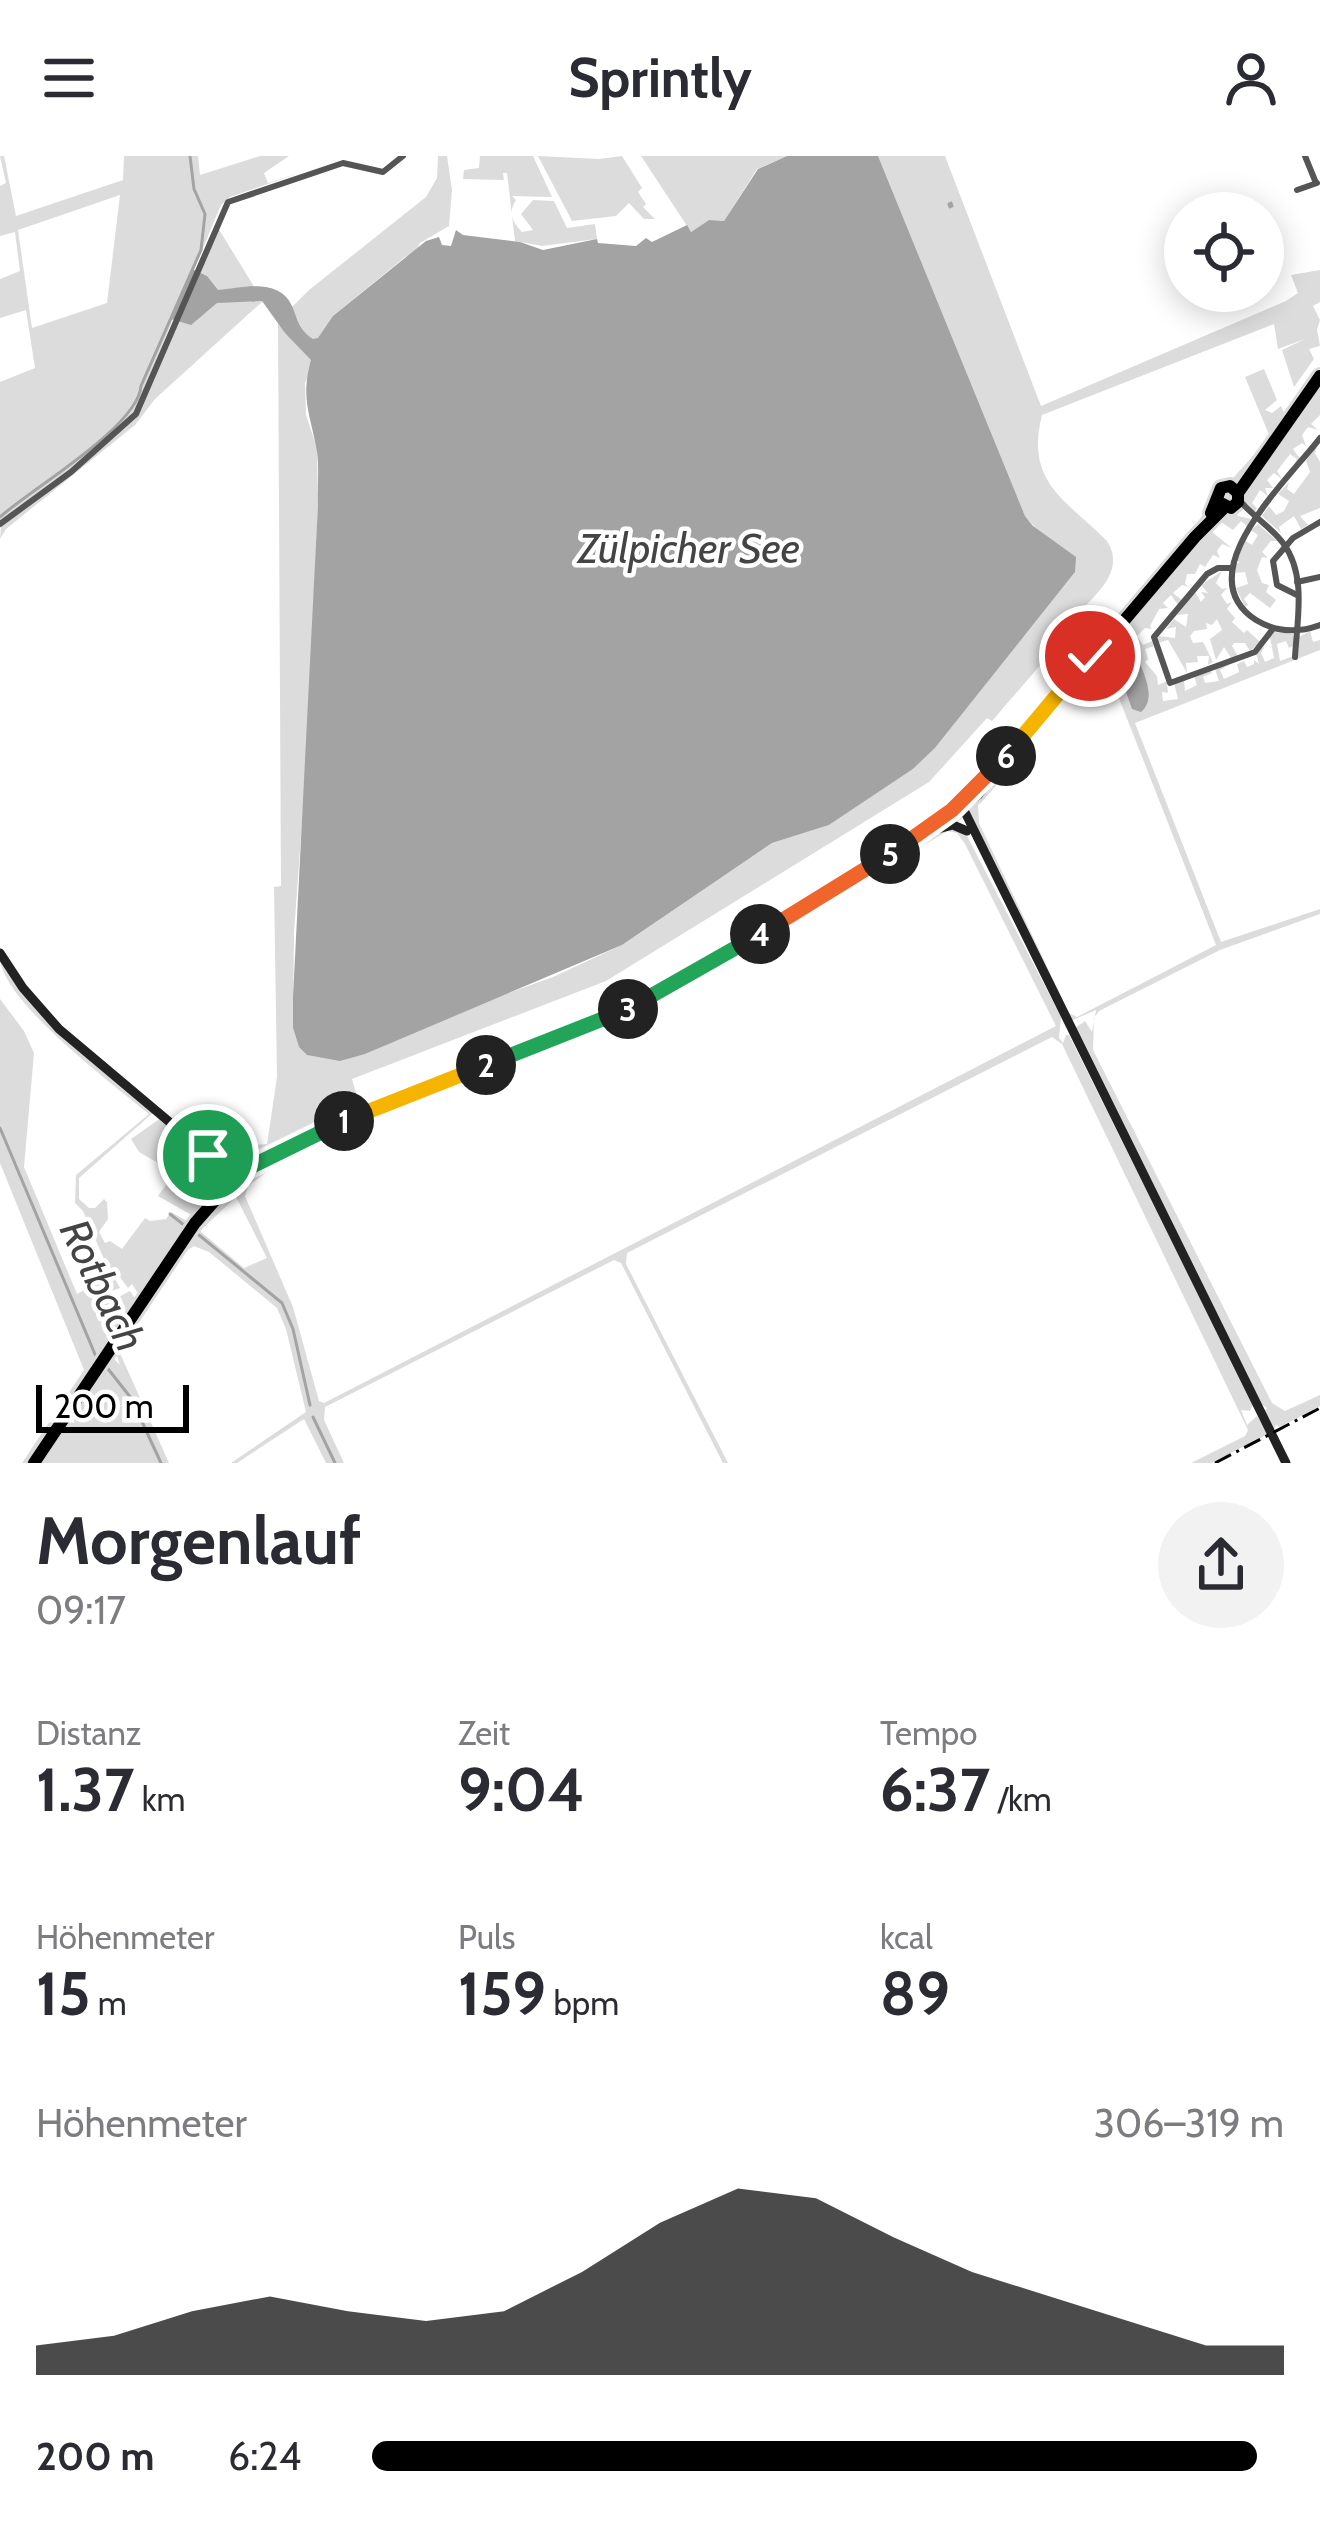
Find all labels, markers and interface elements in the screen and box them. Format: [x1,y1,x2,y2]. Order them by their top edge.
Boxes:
icon: menu [36,45,102,111]
text: Sprintly [568,45,752,111]
icon: person [1218,45,1284,111]
map controls [1164,192,1284,312]
button: locate [1164,192,1284,312]
water label: Zülpicher See [576,522,800,574]
pin [1039,605,1141,707]
icon: check [1057,623,1123,689]
pin: 6 [976,726,1036,786]
text: 6 [997,736,1015,776]
pin: 5 [860,824,920,884]
text: 5 [881,834,899,874]
pin: 4 [730,904,790,964]
text: 4 [750,914,770,954]
pin: 3 [598,979,658,1039]
text: 3 [619,989,637,1029]
pin: 2 [456,1035,516,1095]
text: 2 [477,1045,495,1085]
pin: 1 [314,1091,374,1151]
text: 1 [338,1101,350,1141]
pin [157,1104,259,1206]
icon: arrive [175,1122,241,1188]
water label: Rotbach [49,1211,157,1359]
scale bar [36,1379,189,1432]
text: 200 m [54,1386,154,1426]
text: Morgenlauf [36,1500,361,1581]
button: share [1158,1502,1284,1628]
text: 09:17 [36,1586,126,1634]
text: Distanz [36,1713,141,1753]
text: Zeit [458,1713,510,1753]
text: Tempo [880,1713,977,1753]
text: 1.37 [36,1753,134,1826]
text: 9:04 [458,1753,585,1826]
text: 6:37 [880,1753,990,1826]
text: km [134,1779,186,1819]
text: /km [990,1779,1052,1819]
text: Höhenmeter [36,1917,214,1957]
text: Puls [458,1917,515,1957]
text: kcal [880,1917,933,1957]
text: 15 [36,1957,90,2030]
text: 159 [458,1957,546,2030]
text: 89 [880,1957,950,2030]
text: m [90,1983,127,2023]
text: bpm [546,1983,619,2023]
text: Höhenmeter [36,2099,247,2147]
text: 306–319 m [1094,2099,1284,2147]
text: 200 m [36,2432,154,2480]
text: 6:24 [228,2432,301,2480]

